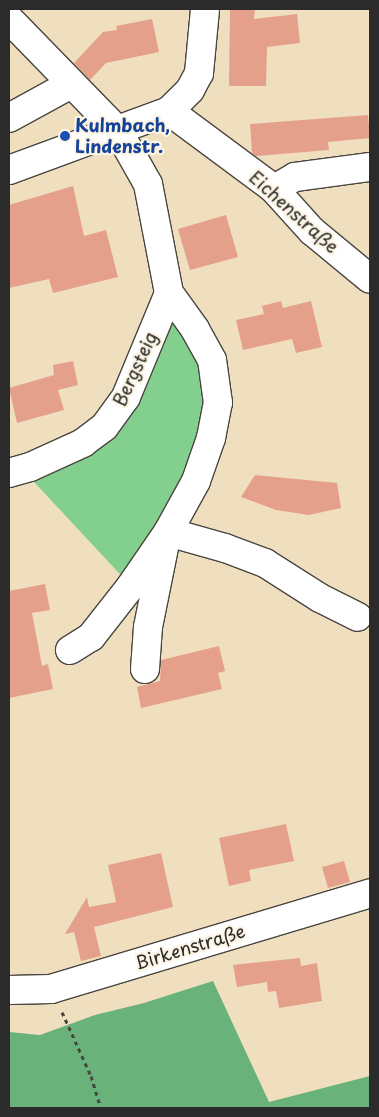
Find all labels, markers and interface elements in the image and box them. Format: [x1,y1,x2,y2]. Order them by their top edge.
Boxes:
place label: Kulmbach, Lindenstr. [75,115,170,158]
marker: Kulmbach, Lindenstr. [59,130,71,142]
street label: Eichenstraße [245,166,343,258]
street label: Bergsteig [108,328,162,410]
street label: Birkenstraße [132,920,248,974]

